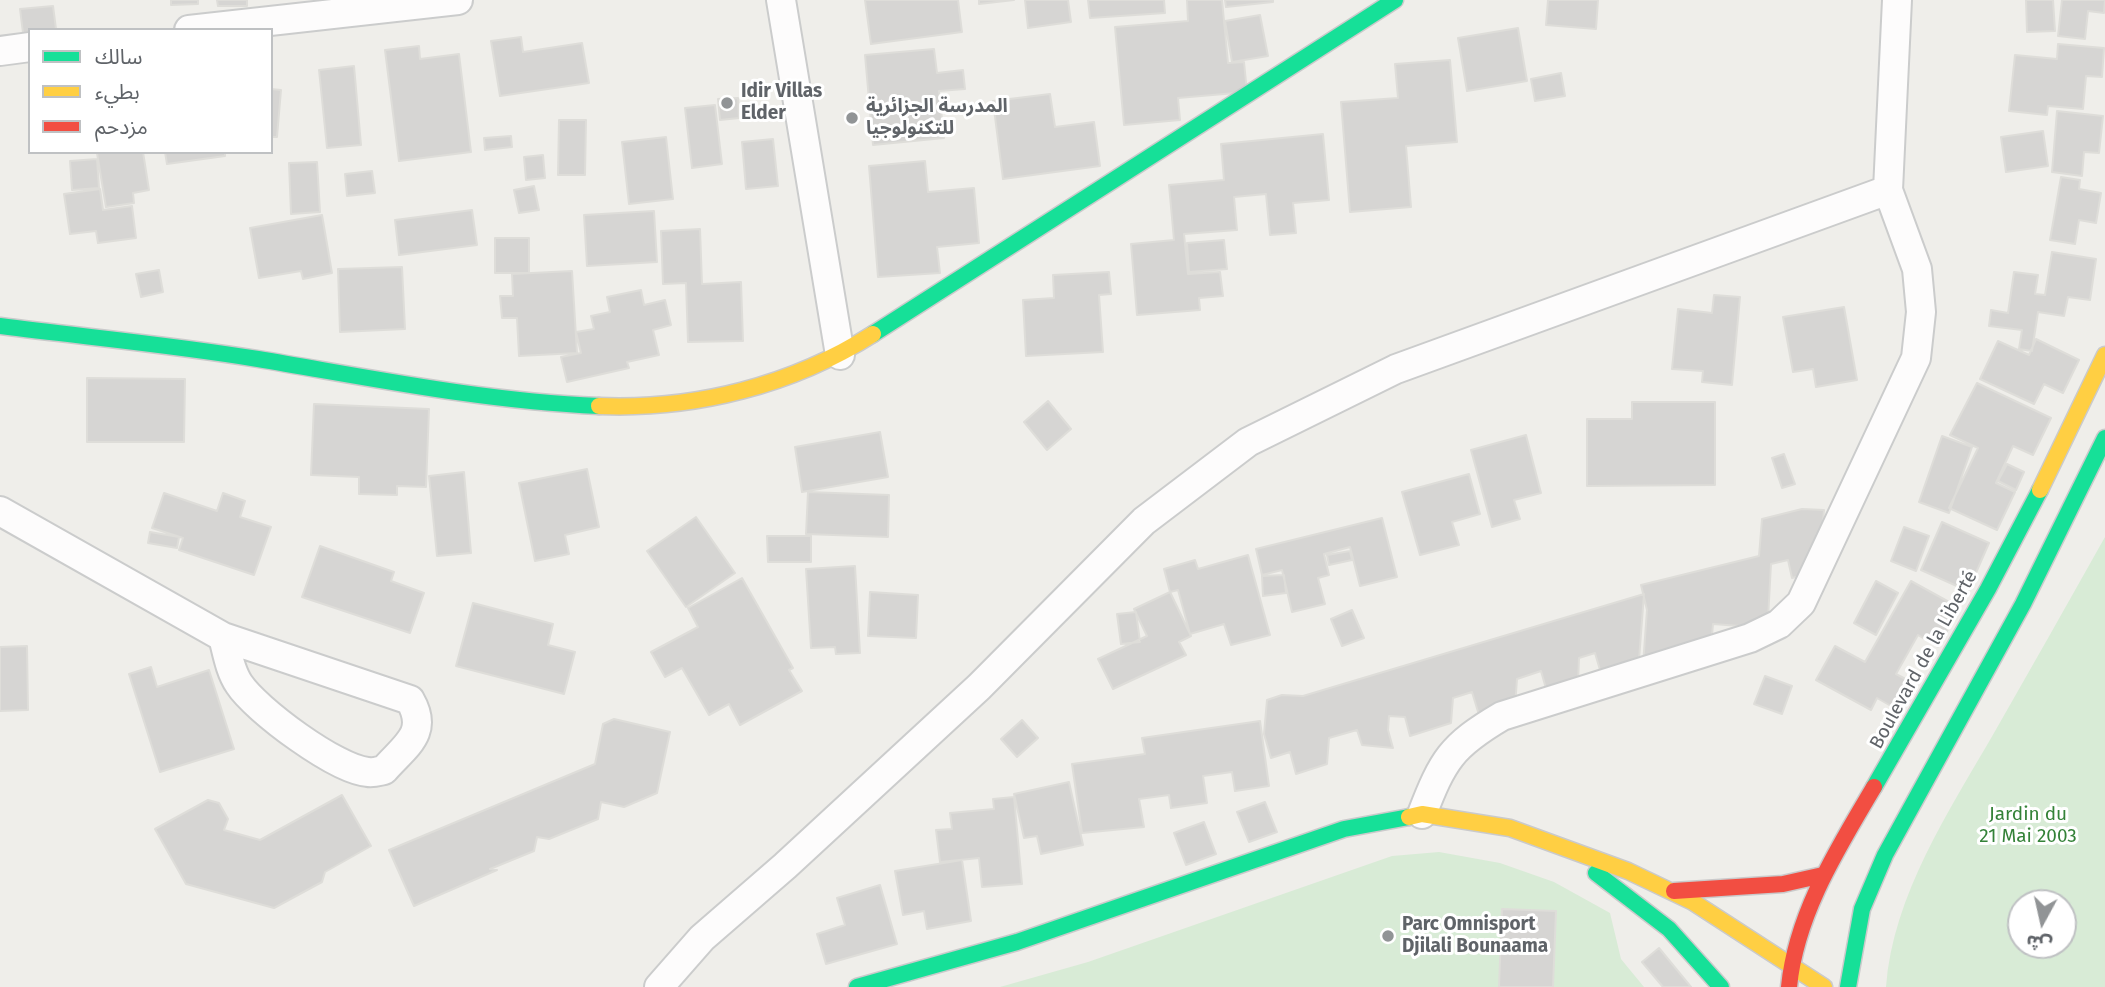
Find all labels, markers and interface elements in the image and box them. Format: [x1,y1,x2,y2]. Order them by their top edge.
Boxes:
legend [28,28,273,154]
text: سالك [95,44,142,70]
text: بطيء [95,79,140,105]
place label: Idir Villas Elder [741,81,822,125]
marker: Idir Villas Elder [719,95,735,111]
place label: المدرسة الجزائرية للتكنولوجيا [866,96,1008,140]
marker: المدرسة الجزائرية للتكنولوجيا [844,110,860,126]
text: مزدحم [95,114,148,140]
street label: Boulevard de la Liberté [1865,567,1983,753]
park label: Jardin du 21 Mai 2003 [1979,804,2077,848]
north arrow [2007,889,2077,959]
place label: Parc Omnisport Djilali Bounaama [1402,914,1548,958]
marker: Parc Omnisport Djilali Bounaama [1380,928,1396,944]
text: ش [2025,930,2054,957]

